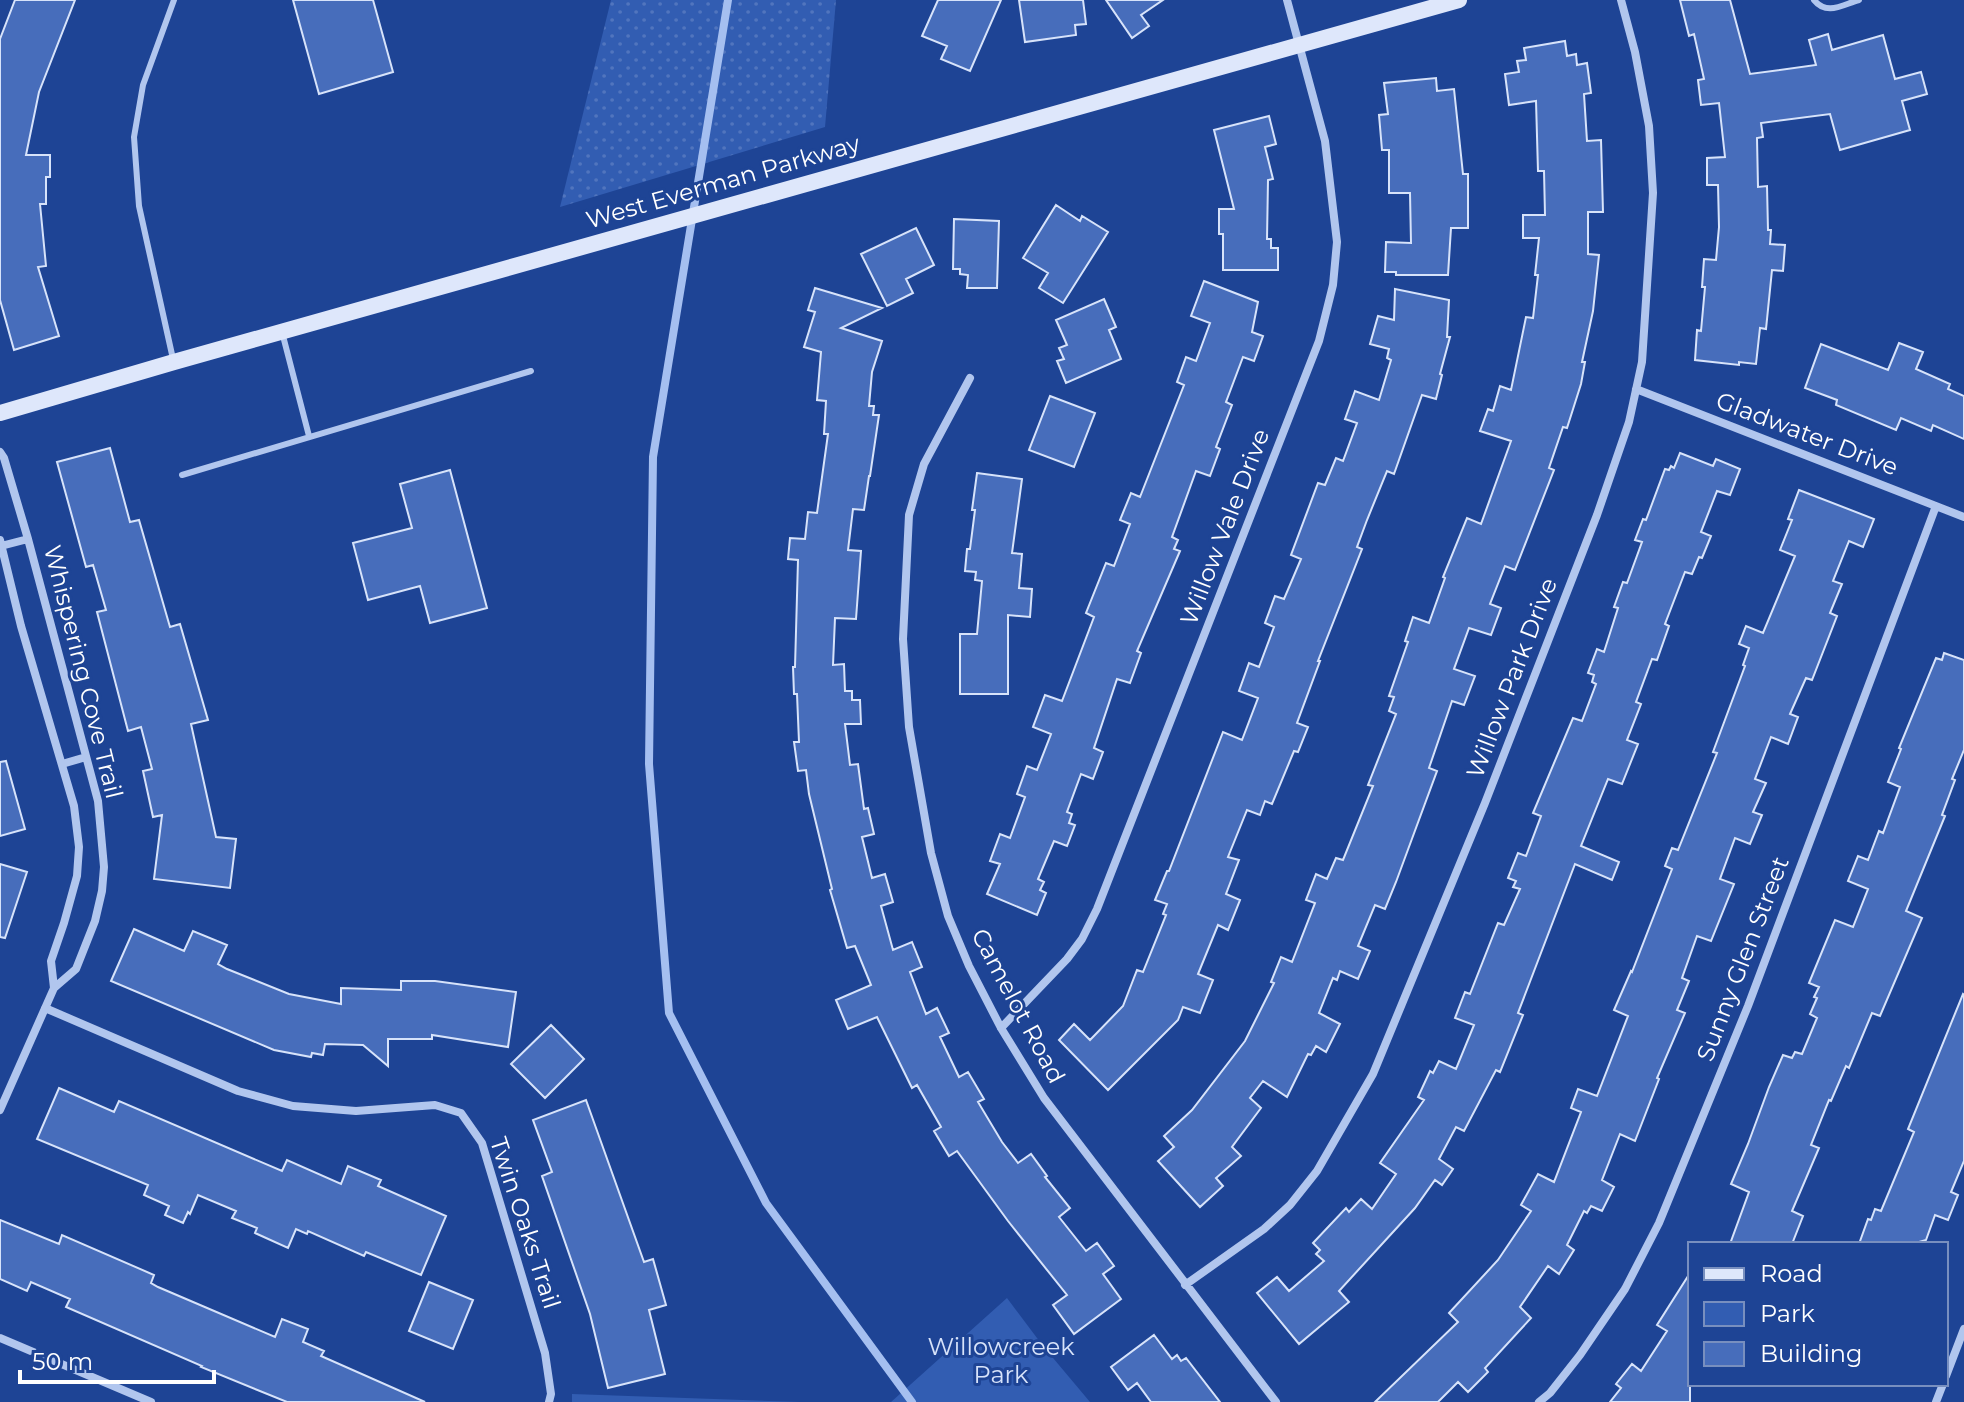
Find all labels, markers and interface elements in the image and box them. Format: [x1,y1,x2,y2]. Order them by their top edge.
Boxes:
street label: West Everman Parkway [583,128,863,235]
street label: Gladwater Drive [1712,385,1902,482]
street label: Willow Vale Drive [1174,425,1275,629]
street label: Whispering Cove Trail [38,542,129,802]
street label: Willow Park Drive [1460,574,1563,782]
street label: Sunny Glen Street [1690,852,1795,1065]
street label: Camelot Road [965,923,1071,1088]
street label: Twin Oaks Trail [484,1134,567,1312]
legend [1688,1242,1948,1386]
text: Road [1760,1259,1823,1288]
text: Park [1760,1299,1815,1328]
park label: Willowcreek Park [927,1332,1075,1389]
scale bar [20,1334,214,1384]
text: Building [1760,1339,1863,1368]
text: 50 m [32,1347,93,1376]

